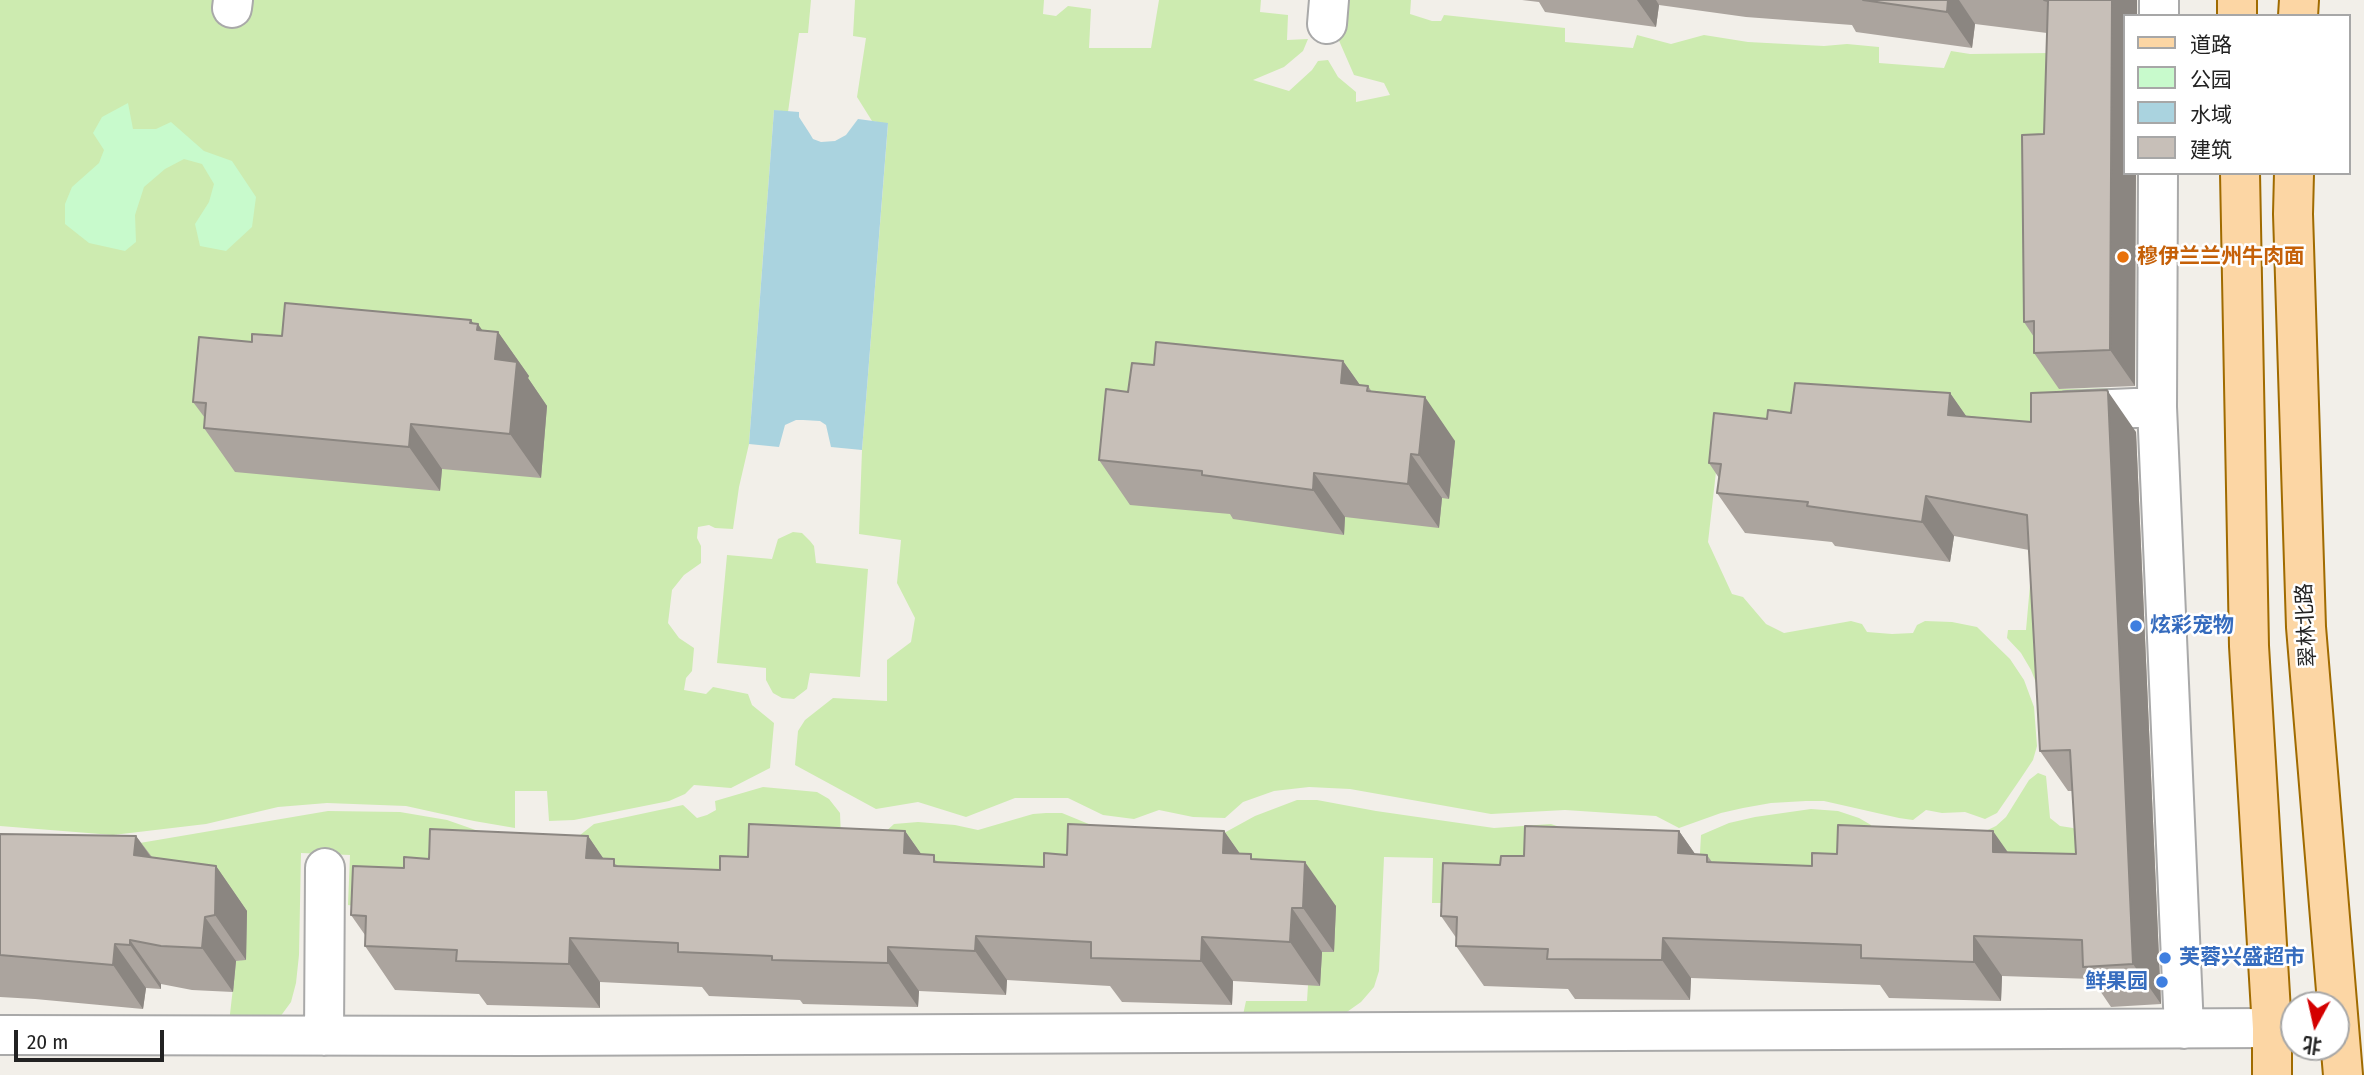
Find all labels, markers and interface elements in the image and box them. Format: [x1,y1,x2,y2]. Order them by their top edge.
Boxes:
legend [2122,14,2350,175]
text: 道路 [2190,32,2232,58]
text: 公园 [2190,67,2232,93]
text: 水域 [2190,102,2232,128]
text: 建筑 [2190,137,2232,163]
place label: 穆伊兰兰州牛肉面 [2137,244,2305,270]
marker: 穆伊兰兰州牛肉面 [2115,249,2131,265]
street label: 翠林北路 [2292,582,2322,668]
place label: 炫彩宠物 [2150,613,2234,639]
marker: 炫彩宠物 [2128,618,2144,634]
place label: 芙蓉兴盛超市 [2179,945,2305,971]
marker: 芙蓉兴盛超市 [2157,950,2173,966]
place label: 鲜果园 [2085,969,2148,995]
marker: 鲜果园 [2154,974,2170,990]
north arrow [2280,991,2350,1061]
scale bar [18,1016,168,1060]
text: 20 m [27,1029,68,1055]
text: 北 [2301,1033,2323,1058]

